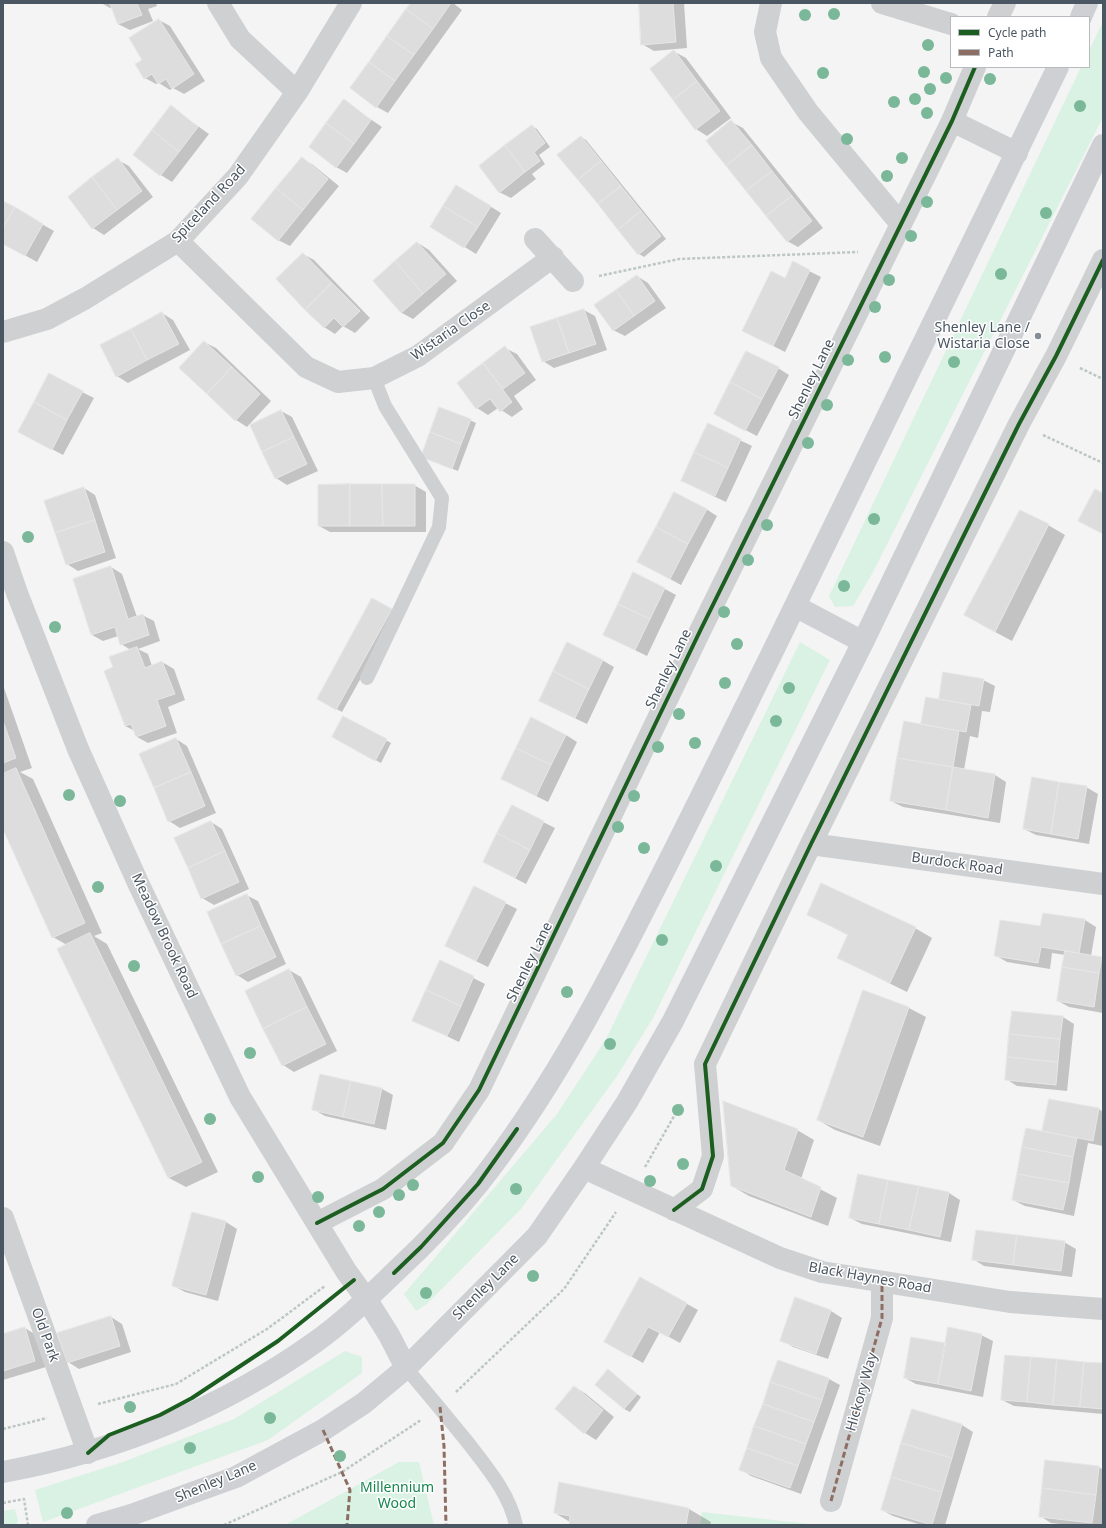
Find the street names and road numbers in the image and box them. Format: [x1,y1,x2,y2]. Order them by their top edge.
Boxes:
street label: Spiceland Road [169,162,249,246]
street label: Wistaria Close [408,298,494,364]
street label: Shenley Lane [785,336,839,422]
street label: Shenley Lane [642,626,696,712]
street label: Burdock Road [910,849,1004,879]
street label: Meadow Brook Road [128,871,200,1001]
street label: Shenley Lane [503,919,557,1005]
street label: Shenley Lane [449,1250,523,1324]
street label: Black Haynes Road [807,1259,933,1297]
street label: Old Park [27,1306,63,1364]
street label: Hickory Way [843,1351,881,1433]
street label: Shenley Lane [173,1457,259,1507]

